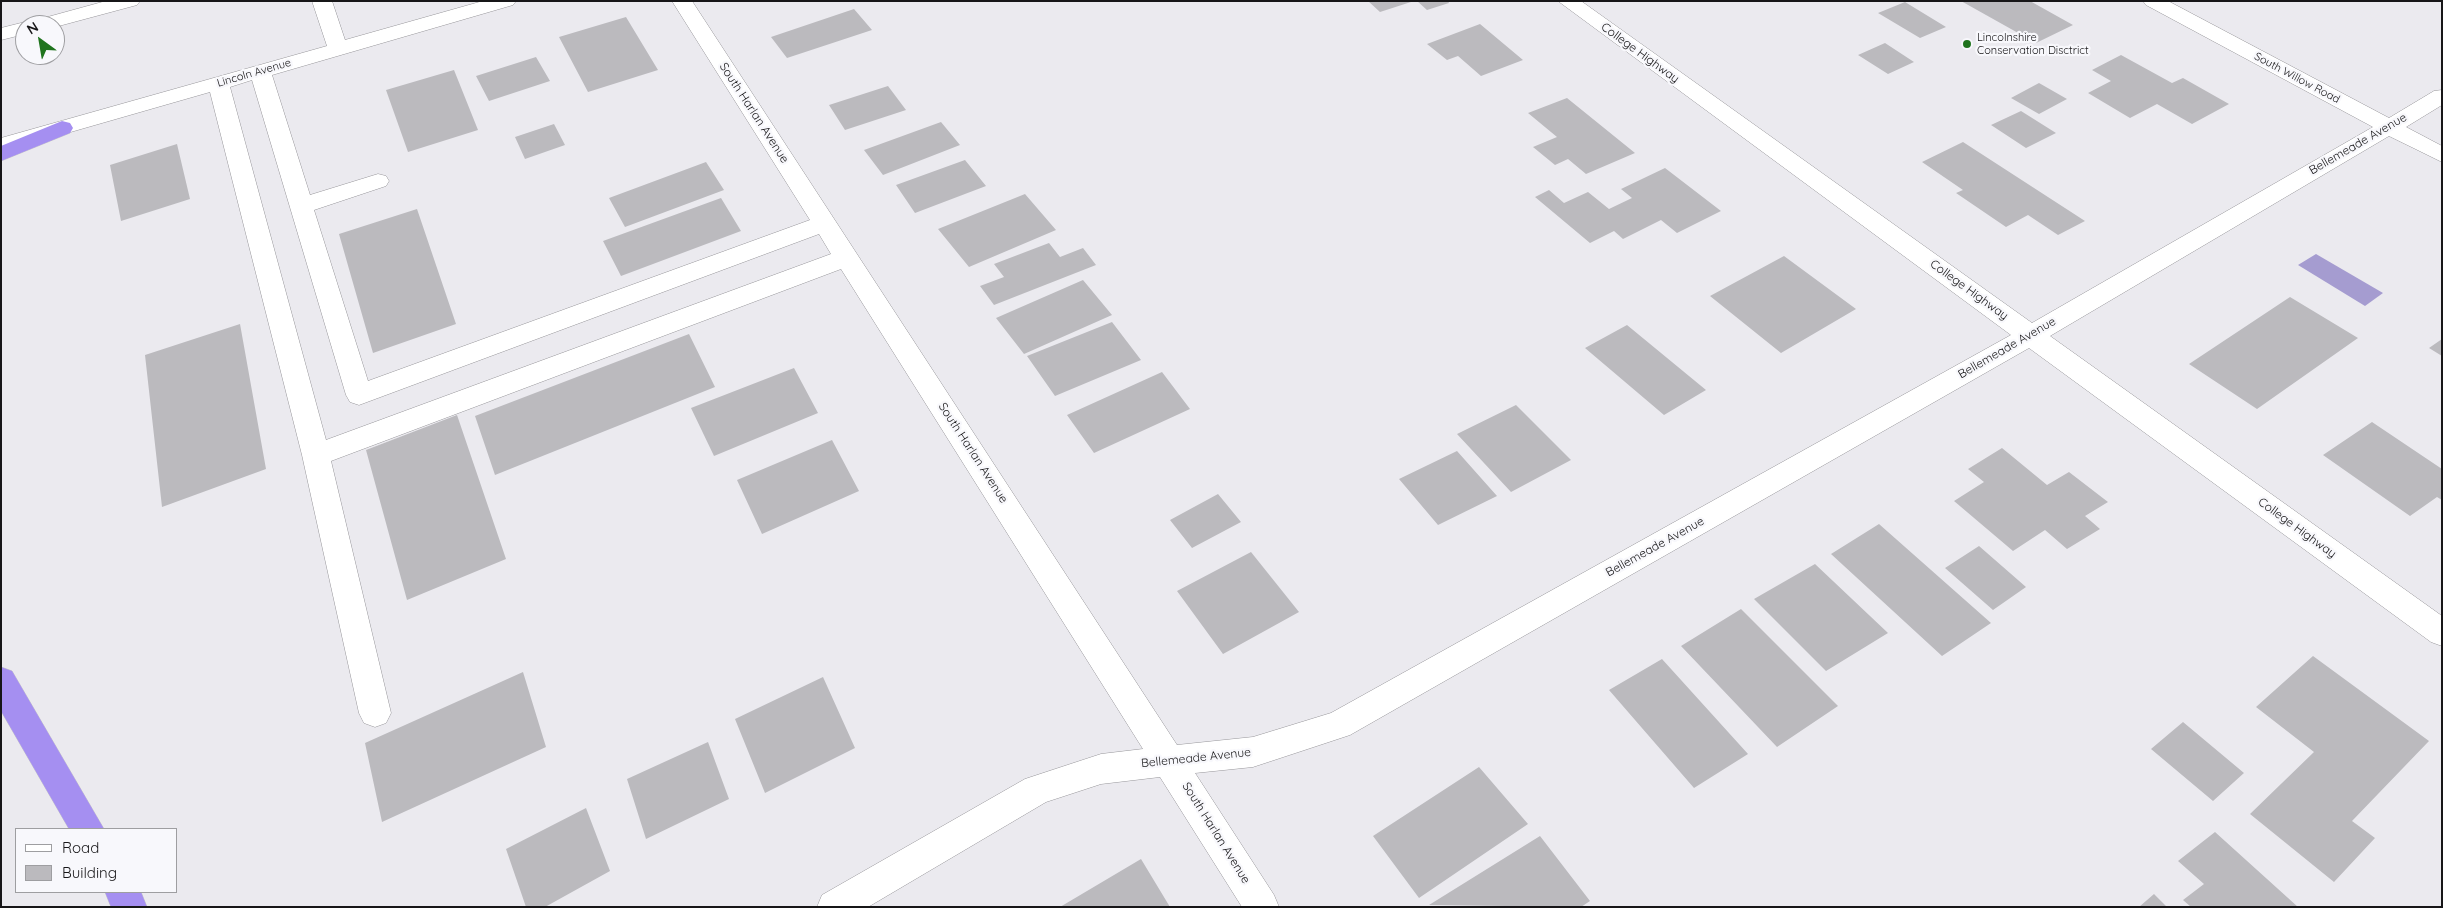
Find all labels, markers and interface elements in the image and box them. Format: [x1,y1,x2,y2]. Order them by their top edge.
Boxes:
north arrow [15,15,65,65]
text: N [23,18,42,38]
street label: College Highway [1598,20,1682,86]
place label: Lincolnshire Conservation Disctrict [1977,31,2089,57]
marker: Lincolnshire Conservation Disctrict [1961,38,1973,50]
street label: South Willow Road [2252,50,2342,106]
street label: Lincoln Avenue [215,56,293,90]
street label: South Harlan Avenue [716,60,792,166]
street label: Bellemeade Avenue [2307,110,2409,178]
street label: College Highway [1927,257,2011,323]
street label: Bellemeade Avenue [1956,314,2058,382]
street label: South Harlan Avenue [935,400,1011,506]
street label: College Highway [2255,495,2339,561]
street label: Bellemeade Avenue [1603,514,1707,580]
street label: Bellemeade Avenue [1140,745,1252,771]
street label: South Harlan Avenue [1179,780,1253,886]
legend [15,828,178,893]
text: Road [62,838,99,857]
text: Building [62,863,117,882]

